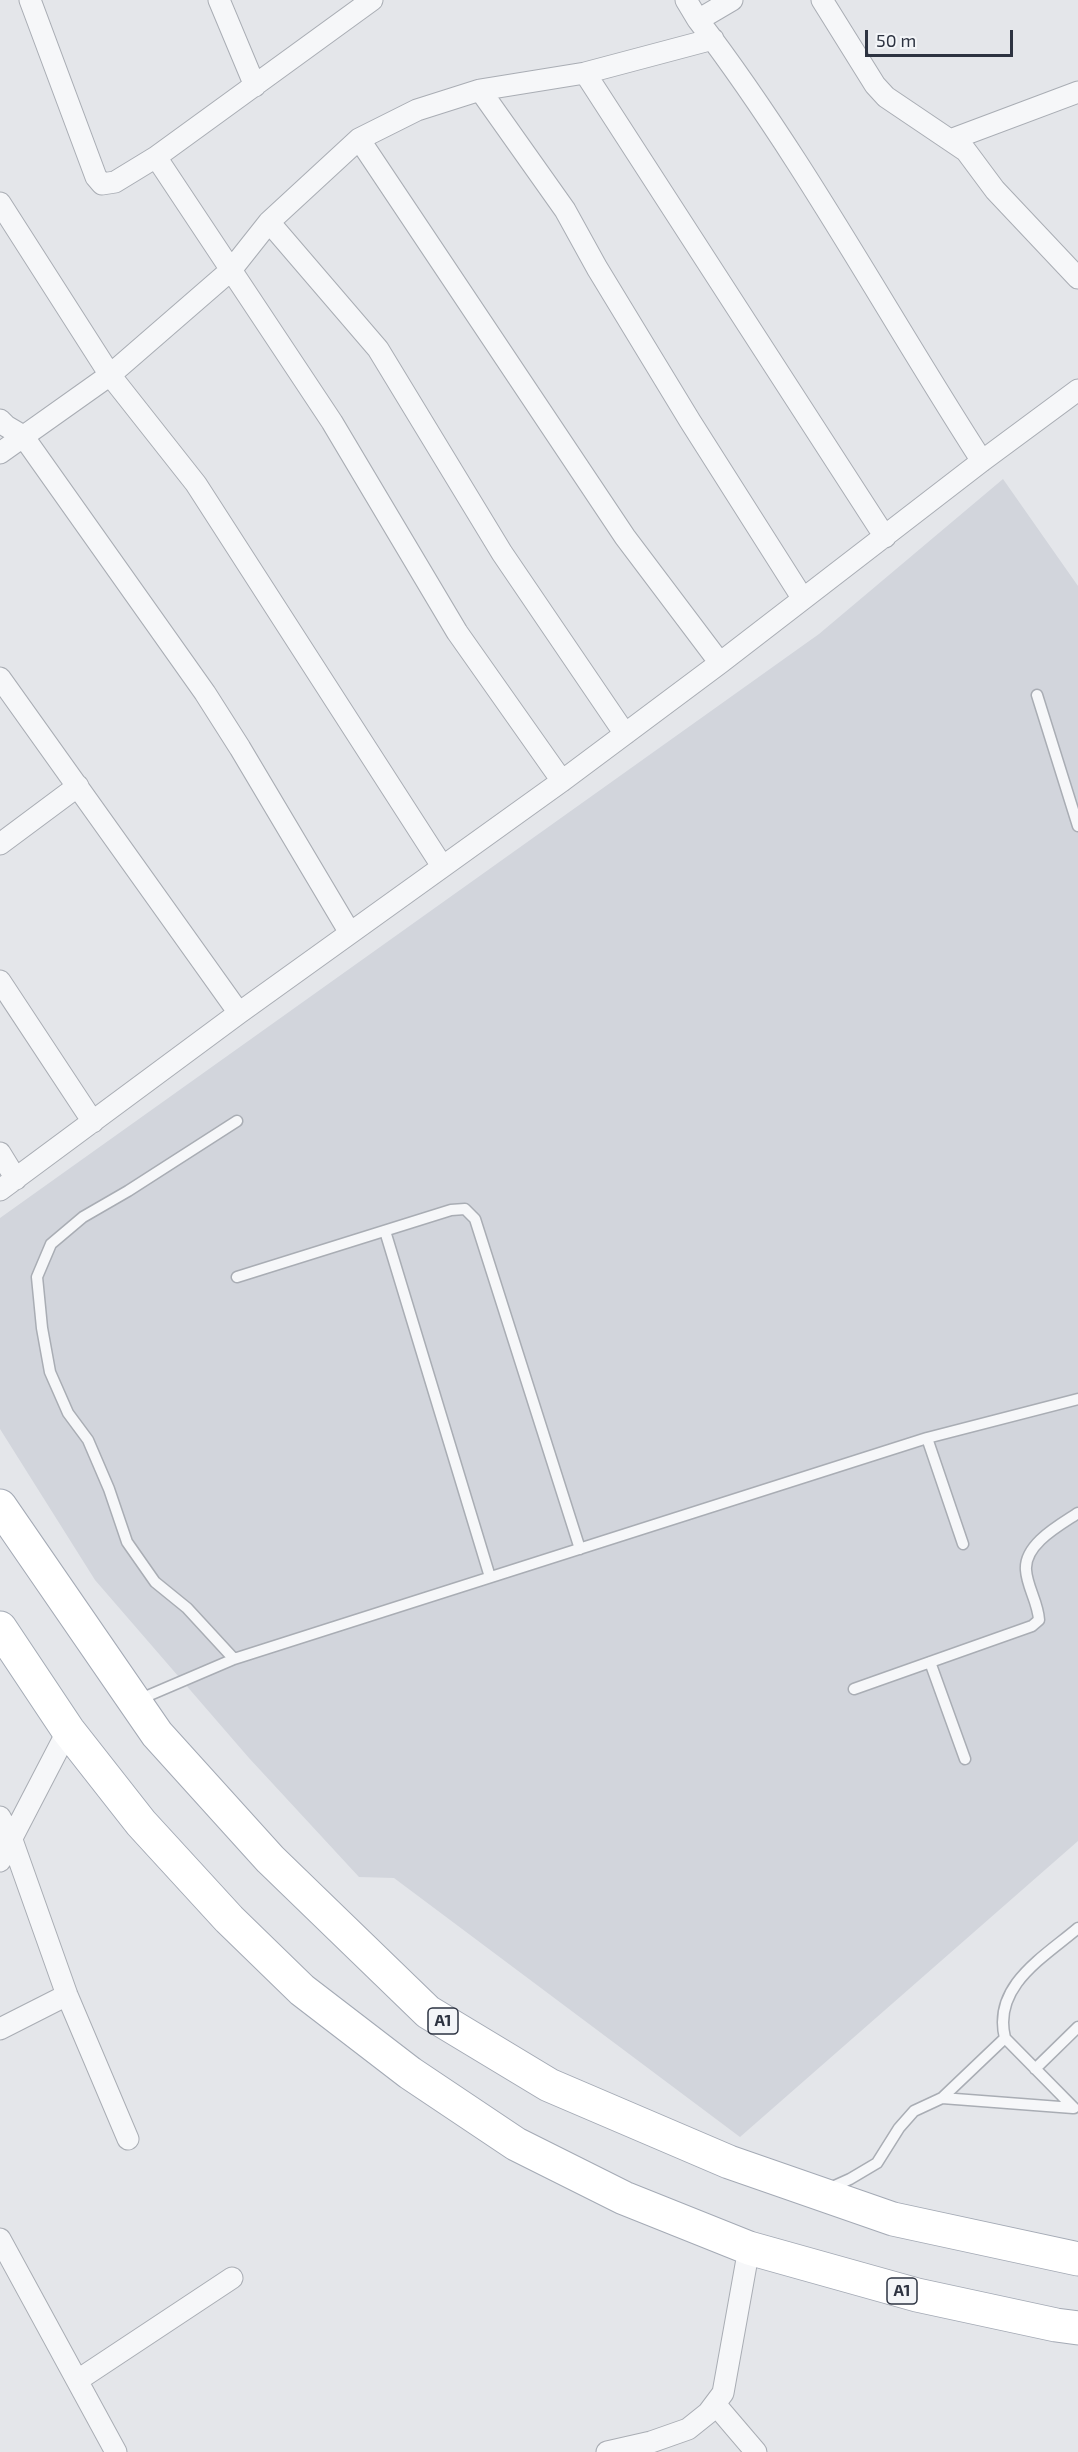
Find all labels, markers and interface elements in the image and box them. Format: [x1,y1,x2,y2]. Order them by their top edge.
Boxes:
scale bar [868,18,1016,56]
text: 50 m [876,29,916,51]
road number: A1 [428,2008,458,2034]
road number: A1 [887,2278,917,2304]

